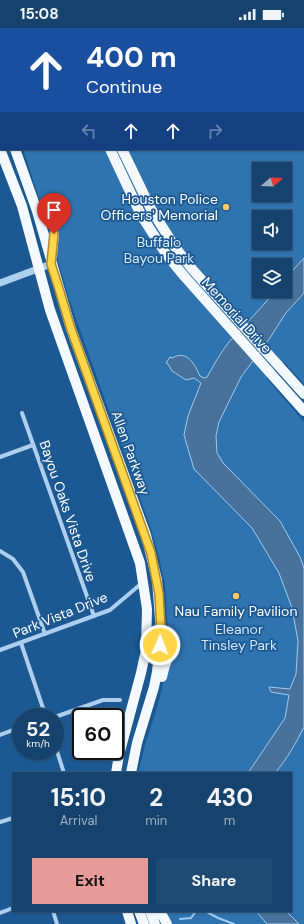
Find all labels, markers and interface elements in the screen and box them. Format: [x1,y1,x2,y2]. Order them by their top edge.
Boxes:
text: 15:08 [20,4,59,24]
text: 400 m [86,39,177,76]
icon: ahead [20,44,72,96]
text: Continue [86,75,162,99]
icon: left [78,120,100,142]
icon: ahead [120,120,142,142]
icon: ahead [162,120,184,142]
icon: right [204,120,226,142]
north arrow [252,162,292,202]
map controls [252,162,292,298]
place label: Houston Police Officers' Memorial [101,190,218,224]
pin [37,193,71,234]
icon: arrive [43,199,65,221]
marker: Houston Police Officers' Memorial [221,202,231,212]
button: sound [252,210,292,250]
park label: Buffalo Bayou Park [124,233,194,267]
button: layers [252,258,292,298]
street label: Memorial Drive [198,273,276,357]
street label: Allen Parkway [107,408,155,498]
street label: Bayou Oaks Vista Drive [35,438,101,584]
street label: Park Vista Drive [10,588,110,642]
marker: Nau Family Pavilion [231,591,241,601]
place label: Nau Family Pavilion [175,602,297,620]
park label: Eleanor Tinsley Park [201,620,277,654]
position arrow [139,624,181,666]
speed limit sign: 60 [72,708,124,760]
text: 52 [26,716,50,742]
text: km/h [26,737,50,750]
text: 15:10 [51,782,106,813]
text: 2 [149,782,163,813]
text: 430 [206,782,253,813]
text: Arrival [60,812,98,829]
text: min [145,812,167,829]
text: m [224,812,235,829]
button: Exit [32,858,148,904]
button: Share [156,858,272,904]

